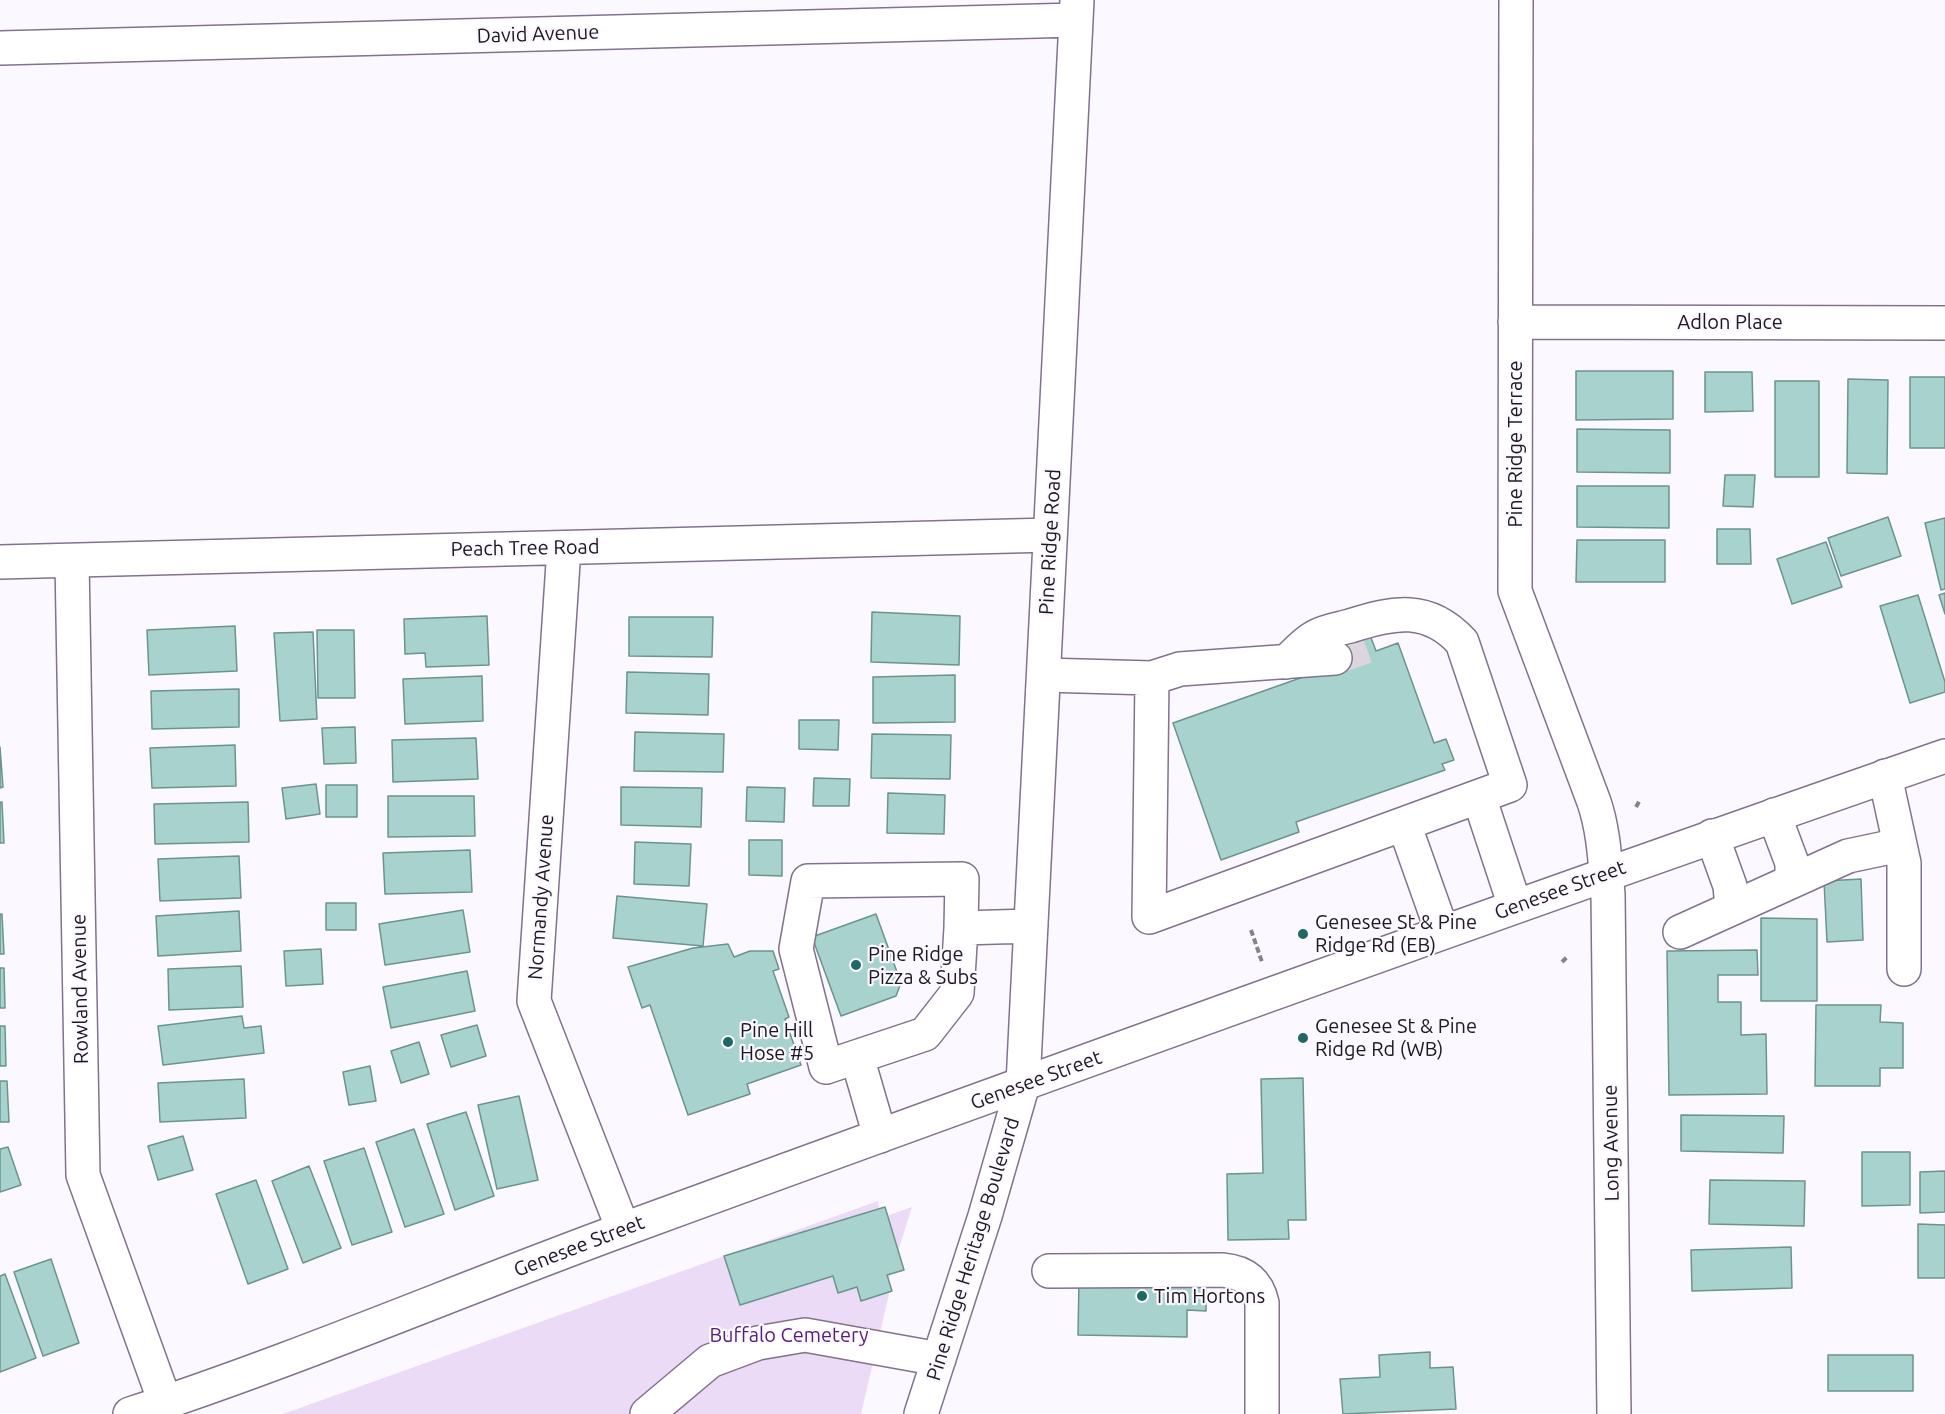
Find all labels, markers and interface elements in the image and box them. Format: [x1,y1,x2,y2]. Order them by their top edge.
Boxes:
street label: David Avenue [476,20,600,48]
street label: Adlon Place [1677,310,1783,334]
street label: Pine Ridge Terrace [1503,361,1527,527]
street label: Pine Ridge Road [1034,468,1066,616]
street label: Peach Tree Road [450,535,600,561]
street label: Normandy Avenue [523,813,559,981]
street label: Genesee Street [1491,855,1629,925]
place label: Genesee St & Pine Ridge Rd (EB) [1315,910,1477,957]
street label: Rowland Avenue [67,914,93,1064]
marker: Genesee St & Pine Ridge Rd (EB) [1296,927,1310,941]
place label: Pine Ridge Pizza & Subs [868,942,978,989]
marker: Pine Ridge Pizza & Subs [849,958,863,972]
place label: Genesee St & Pine Ridge Rd (WB) [1315,1014,1477,1061]
place label: Pine Hill Hose #5 [740,1018,814,1065]
marker: Genesee St & Pine Ridge Rd (WB) [1296,1031,1310,1045]
marker: Pine Hill Hose #5 [721,1035,735,1049]
street label: Genesee Street [967,1045,1105,1115]
street label: Long Avenue [1598,1084,1624,1202]
street label: Pine Ridge Heritage Boulevard [921,1114,1025,1384]
street label: Genesee Street [510,1210,648,1282]
place label: Tim Hortons [1154,1284,1265,1308]
marker: Tim Hortons [1135,1289,1149,1303]
park label: Buffalo Cemetery [709,1323,869,1347]

